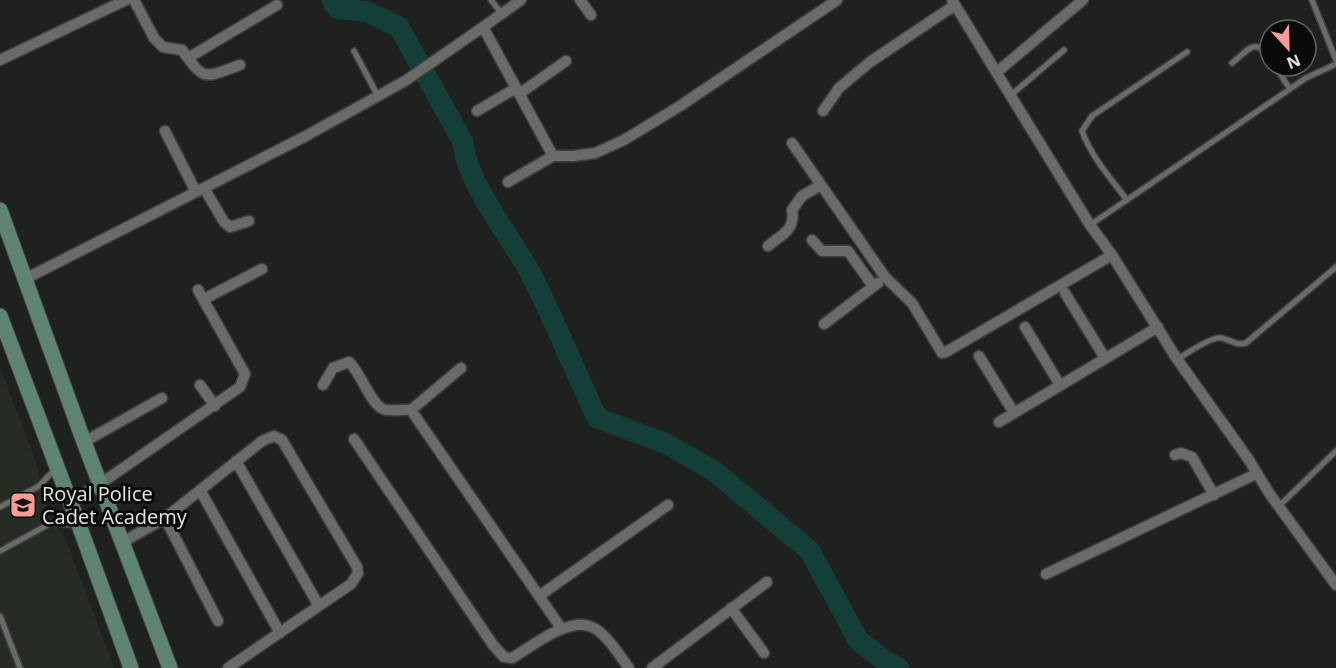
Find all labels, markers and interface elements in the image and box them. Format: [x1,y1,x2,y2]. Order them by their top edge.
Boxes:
north arrow [1258,18,1318,78]
text: N [1283,49,1304,75]
place label: Royal Police Cadet Academy [42,480,188,530]
school or university icon: Royal Police Cadet Academy [8,490,38,520]

